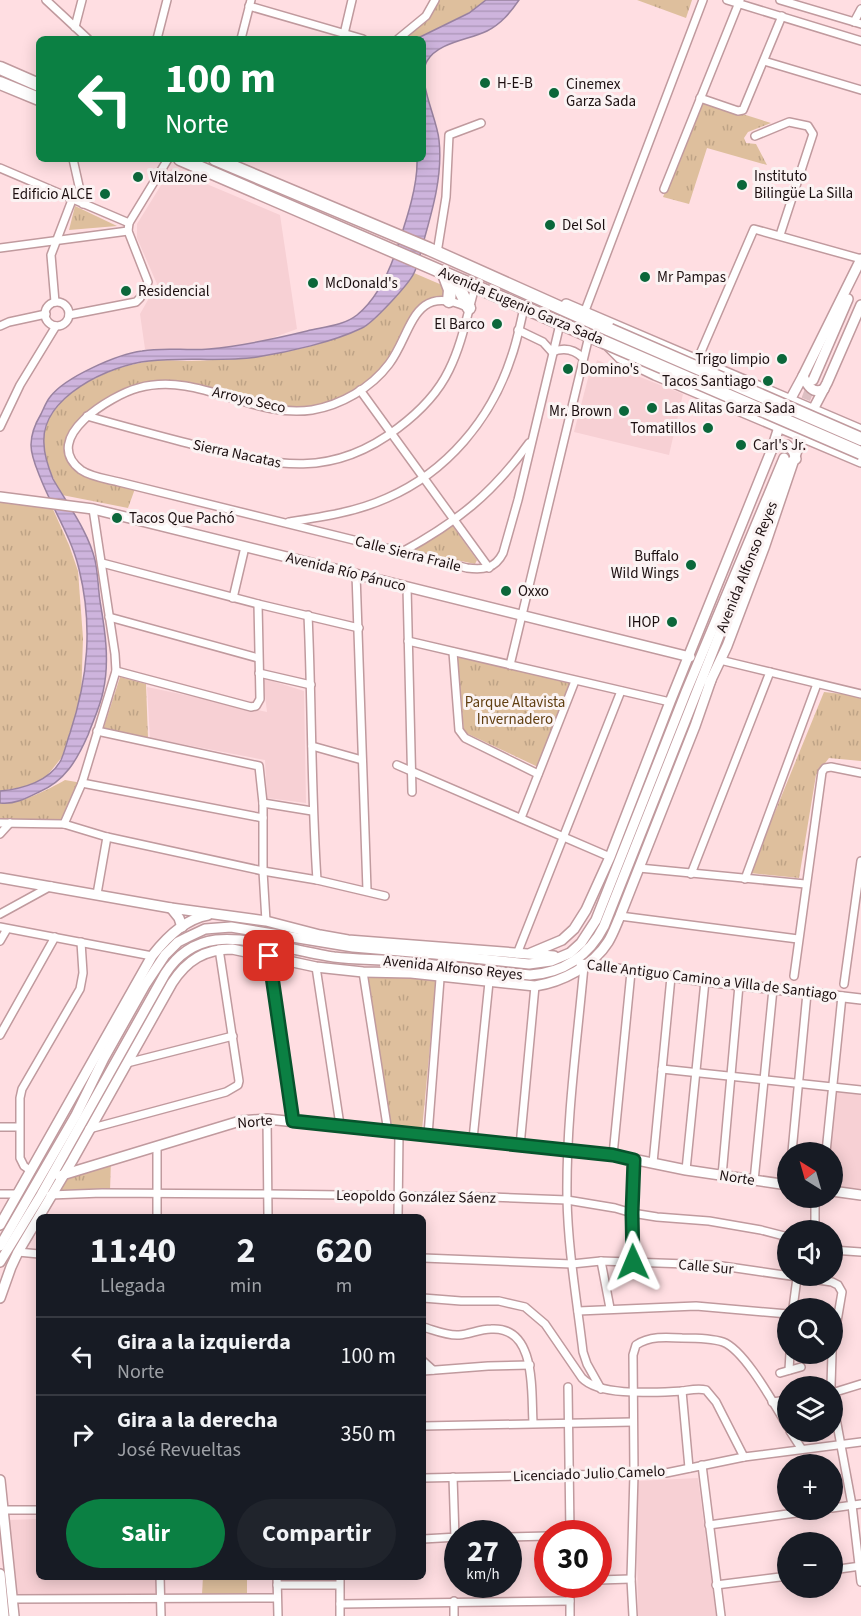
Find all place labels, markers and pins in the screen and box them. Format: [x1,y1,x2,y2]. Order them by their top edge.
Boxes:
place label: H-E-B [497,73,533,94]
place label: Cinemex Garza Sada [566,74,636,112]
marker: H-E-B [478,76,492,90]
marker: Cinemex Garza Sada [547,86,561,100]
place label: Instituto Bilingüe La Silla [754,166,853,204]
place label: Vitalzone [150,167,208,188]
marker: Vitalzone [131,170,145,184]
marker: Instituto Bilingüe La Silla [735,178,749,192]
place label: Edificio ALCE [12,184,93,205]
marker: Edificio ALCE [98,187,112,201]
place label: Del Sol [562,215,606,236]
marker: Del Sol [543,218,557,232]
place label: Mr Pampas [657,267,726,288]
marker: Mr Pampas [638,270,652,284]
place label: McDonald's [325,273,398,294]
marker: McDonald's [306,276,320,290]
place label: Residencial [138,281,210,302]
marker: Residencial [119,284,133,298]
place label: El Barco [434,314,485,335]
marker: El Barco [490,317,504,331]
place label: Trigo limpio [695,349,770,370]
marker: Trigo limpio [775,352,789,366]
place label: Domino's [580,359,639,380]
marker: Domino's [561,362,575,376]
place label: Tacos Santiago [662,371,756,392]
marker: Tacos Santiago [761,374,775,388]
place label: Las Alitas Garza Sada [664,398,795,419]
place label: Mr. Brown [549,401,612,422]
marker: Las Alitas Garza Sada [645,401,659,415]
marker: Mr. Brown [617,404,631,418]
place label: Tomatillos [630,418,696,439]
marker: Tomatillos [701,421,715,435]
place label: Carl's Jr. [753,435,806,456]
marker: Carl's Jr. [734,438,748,452]
place label: Tacos Que Pachó [129,508,235,529]
marker: Tacos Que Pachó [110,511,124,525]
place label: Buffalo Wild Wings [611,546,679,584]
marker: Buffalo Wild Wings [684,558,698,572]
place label: Oxxo [518,581,549,602]
marker: Oxxo [499,584,513,598]
place label: IHOP [628,612,660,633]
marker: IHOP [665,615,679,629]
pin [243,930,294,981]

